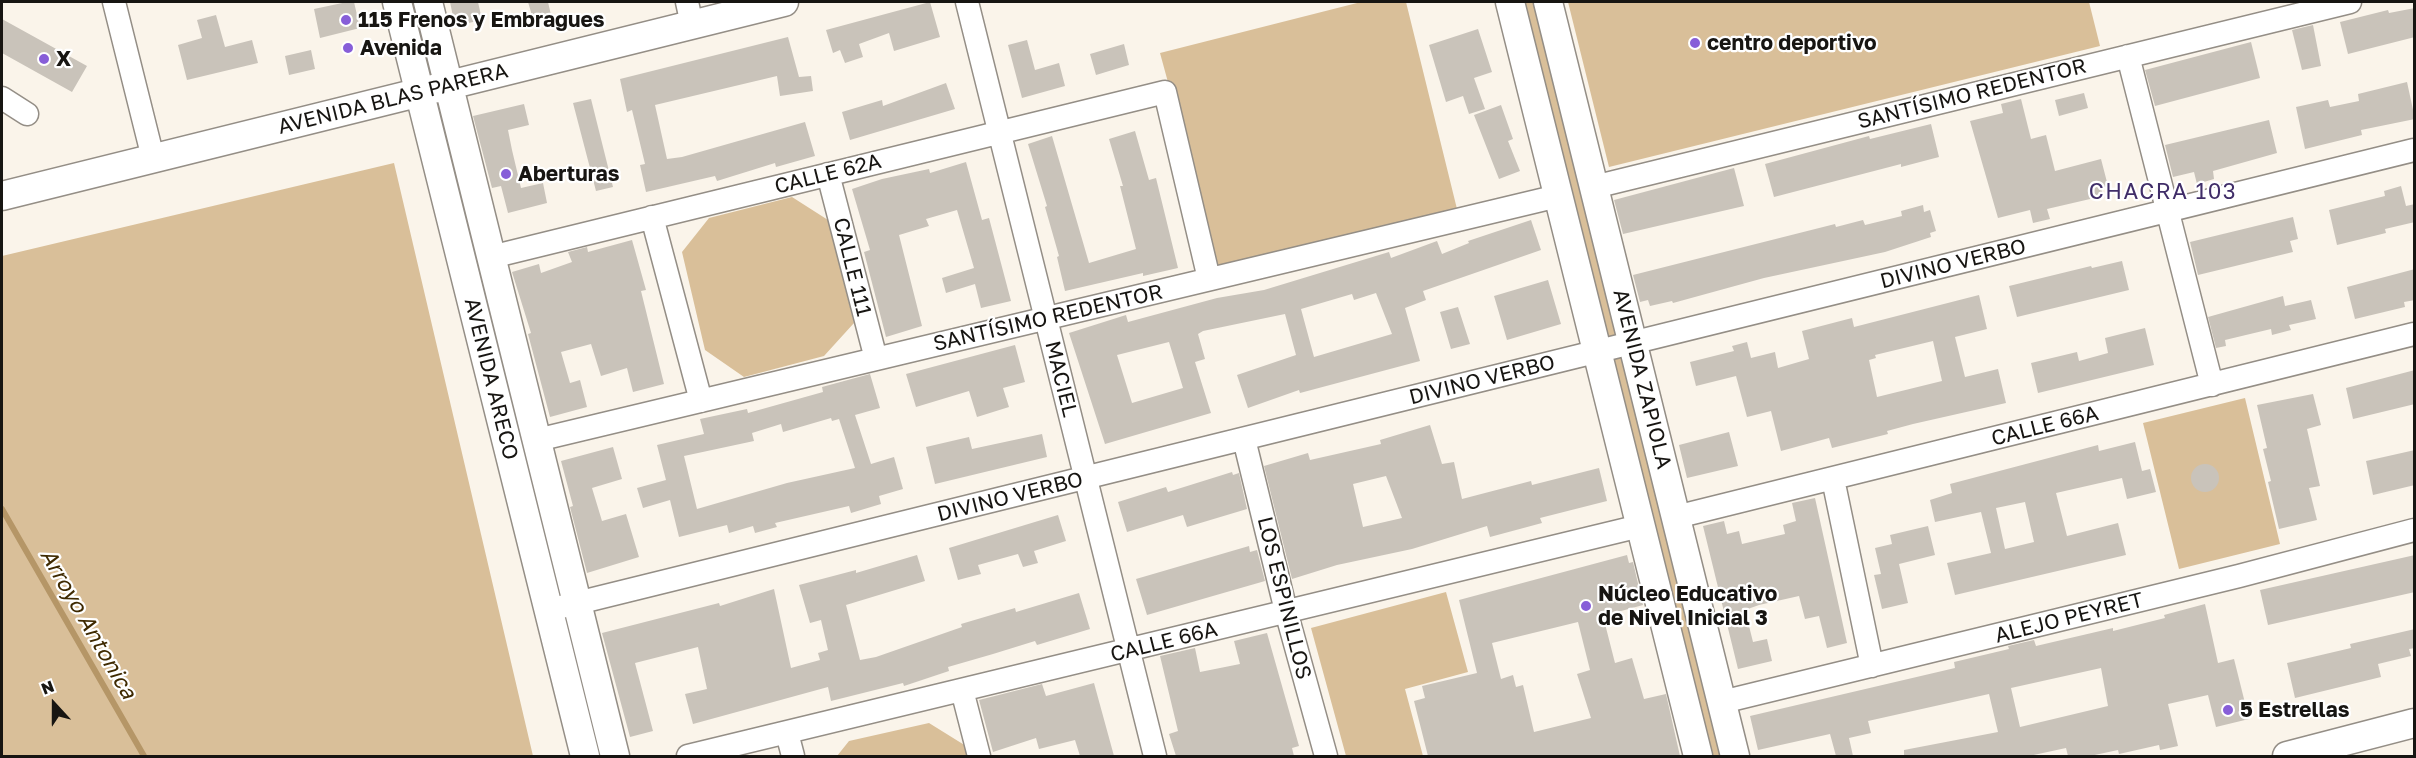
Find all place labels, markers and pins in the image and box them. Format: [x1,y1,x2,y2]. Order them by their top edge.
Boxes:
place label: 115 Frenos y Embragues [358,7,605,33]
marker: 115 Frenos y Embragues [339,13,353,27]
place label: centro deportivo [1707,30,1877,56]
place label: Avenida [360,35,442,61]
marker: centro deportivo [1688,36,1702,50]
marker: Avenida [341,41,355,55]
place label: X [56,46,71,72]
marker: X [37,52,51,66]
place label: Aberturas [518,161,620,187]
marker: Aberturas [499,167,513,181]
place label: Núcleo Educativo de Nivel Inicial 3 [1598,581,1777,631]
marker: Núcleo Educativo de Nivel Inicial 3 [1579,599,1593,613]
place label: 5 Estrellas [2240,697,2349,723]
marker: 5 Estrellas [2221,703,2235,717]

